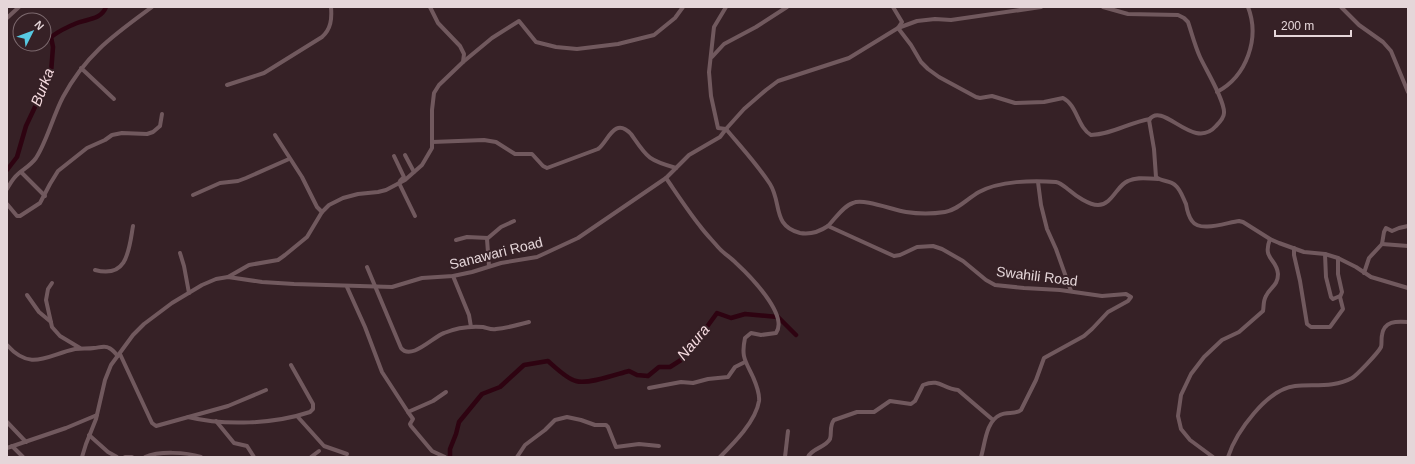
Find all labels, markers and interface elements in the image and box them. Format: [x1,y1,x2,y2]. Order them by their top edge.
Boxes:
north arrow [12,12,52,52]
scale bar [1275,12,1351,38]
text: N [32,18,47,32]
text: 200 m [1281,19,1314,33]
water label: Burka [27,66,57,108]
street label: Sanawari Road [448,234,544,272]
street label: Swahili Road [995,263,1079,289]
water label: Naura [673,321,713,363]

